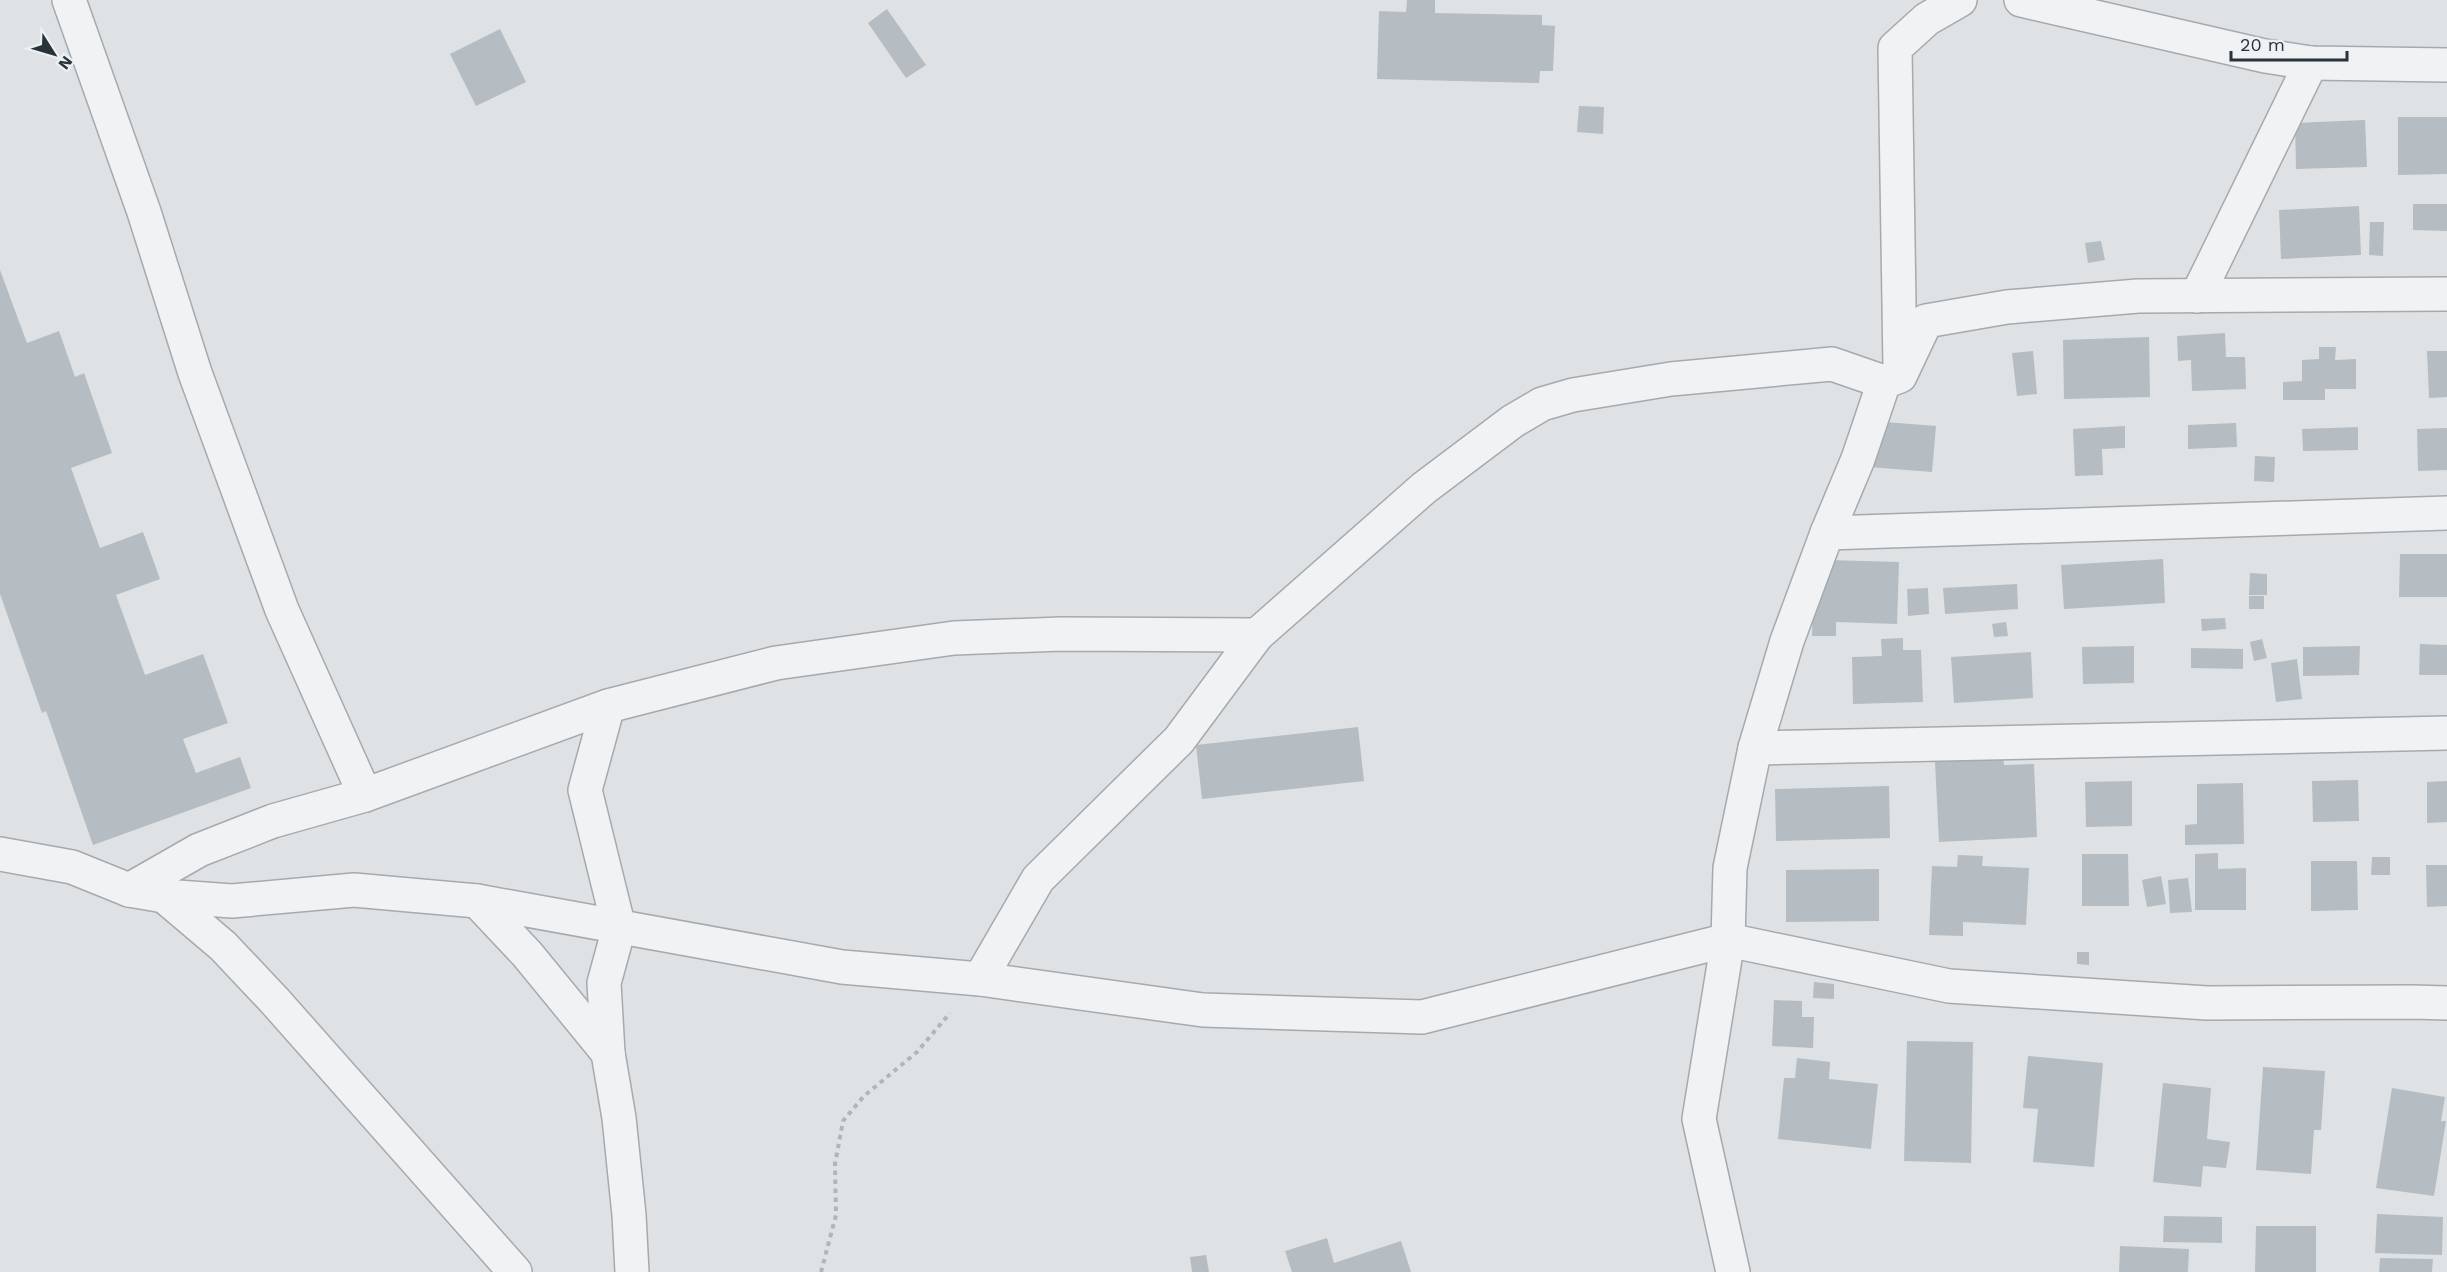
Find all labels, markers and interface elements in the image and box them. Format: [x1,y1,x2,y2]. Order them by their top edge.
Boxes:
north arrow [24,24,84,84]
scale bar [2231,24,2346,62]
text: 20 m [2240,34,2285,55]
text: N [54,52,77,73]

